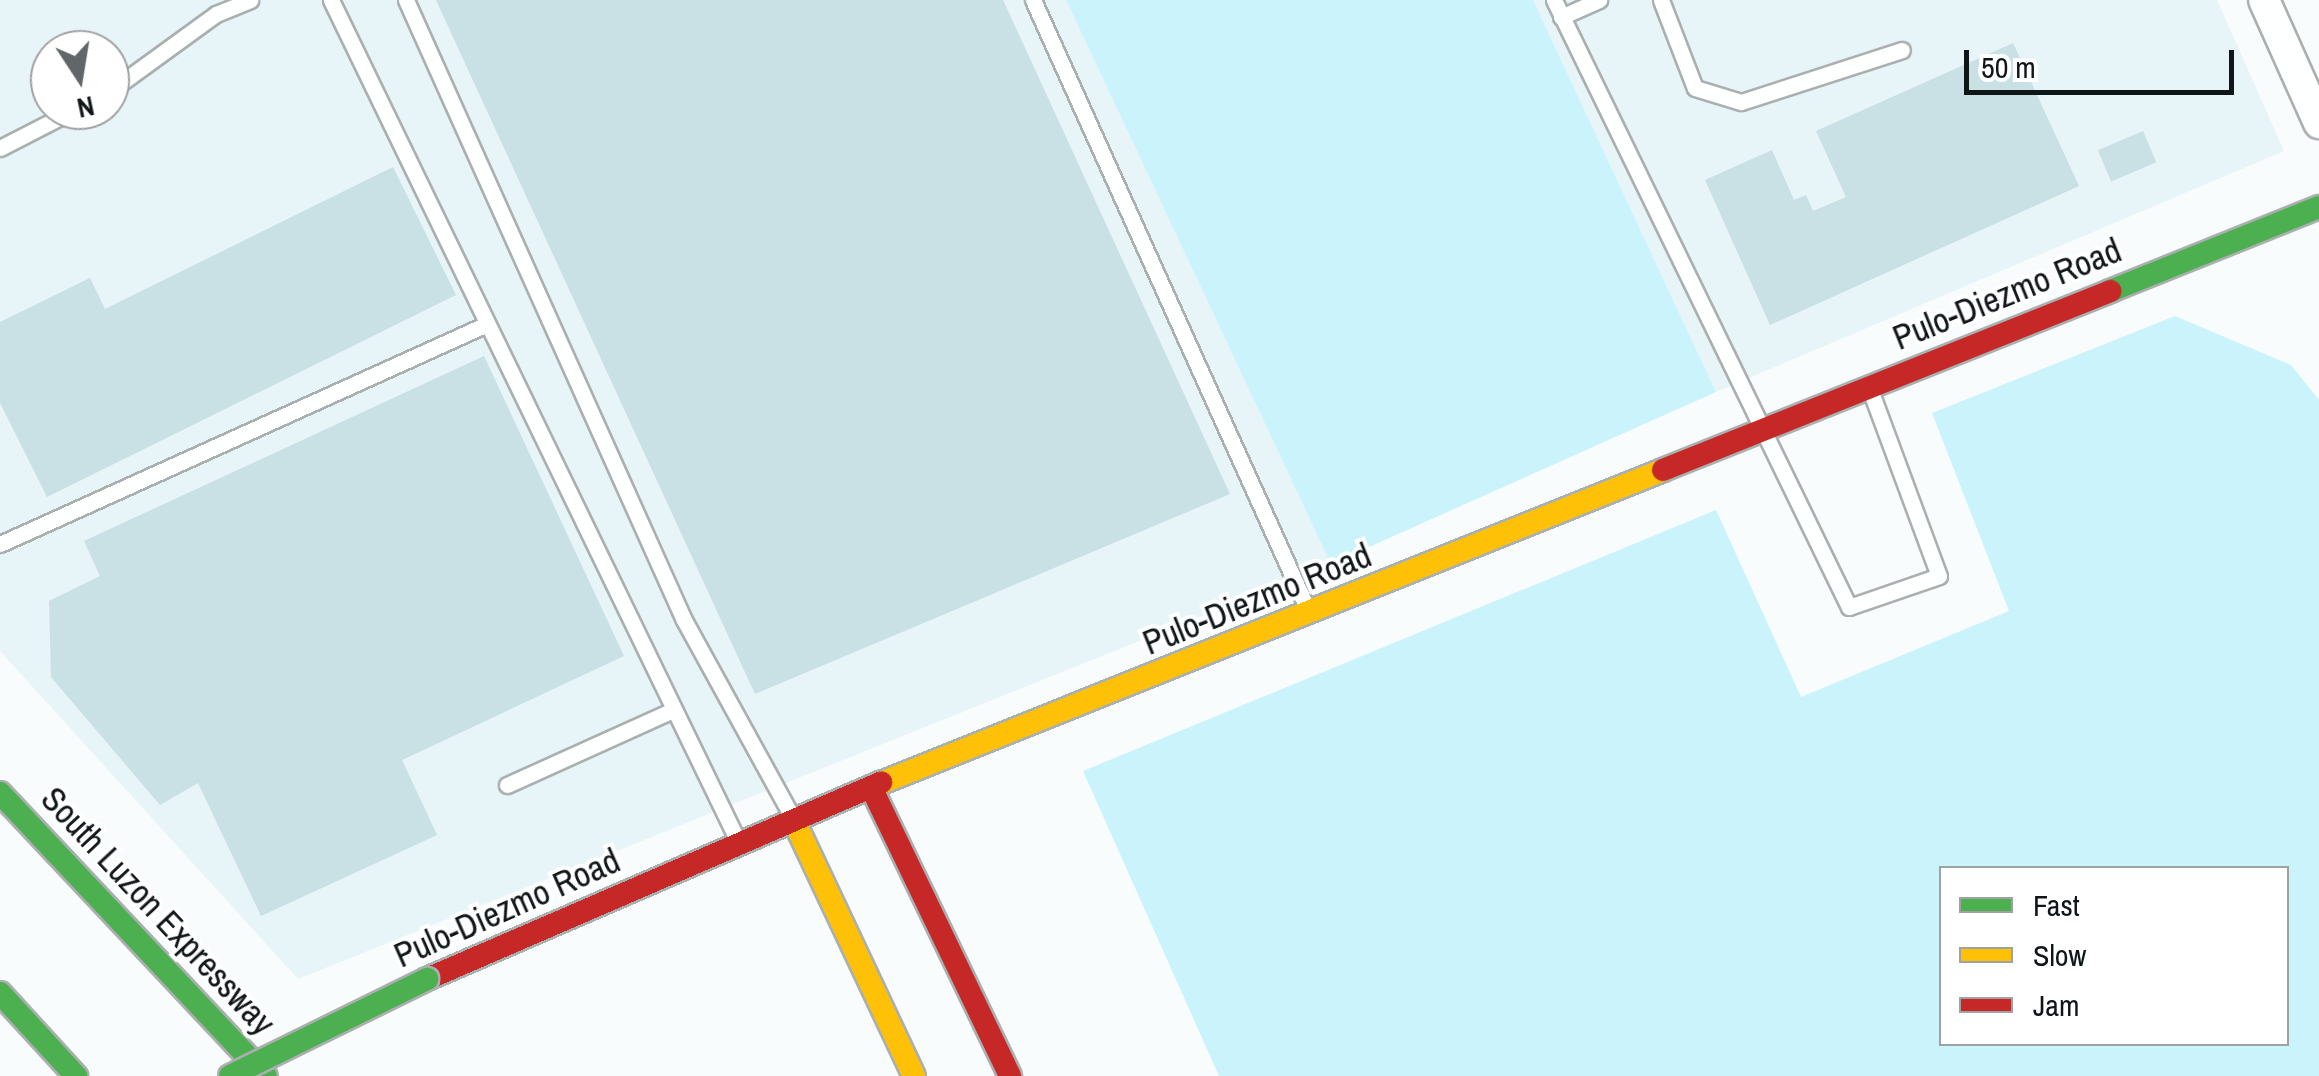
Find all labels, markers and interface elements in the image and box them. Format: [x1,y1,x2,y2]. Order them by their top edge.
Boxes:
north arrow [30,30,130,130]
scale bar [1969,30,2239,92]
text: 50 m [1981,47,2036,87]
text: N [74,87,98,128]
street label: Pulo-Diezmo Road [1887,229,2127,359]
street label: Pulo-Diezmo Road [1137,534,1377,664]
street label: South Luzon Expressway [32,778,284,1044]
street label: Pulo-Diezmo Road [388,840,626,976]
legend [1939,866,2289,1046]
text: Fast [2033,885,2080,925]
text: Slow [2033,935,2086,975]
text: Jam [2033,985,2079,1025]

